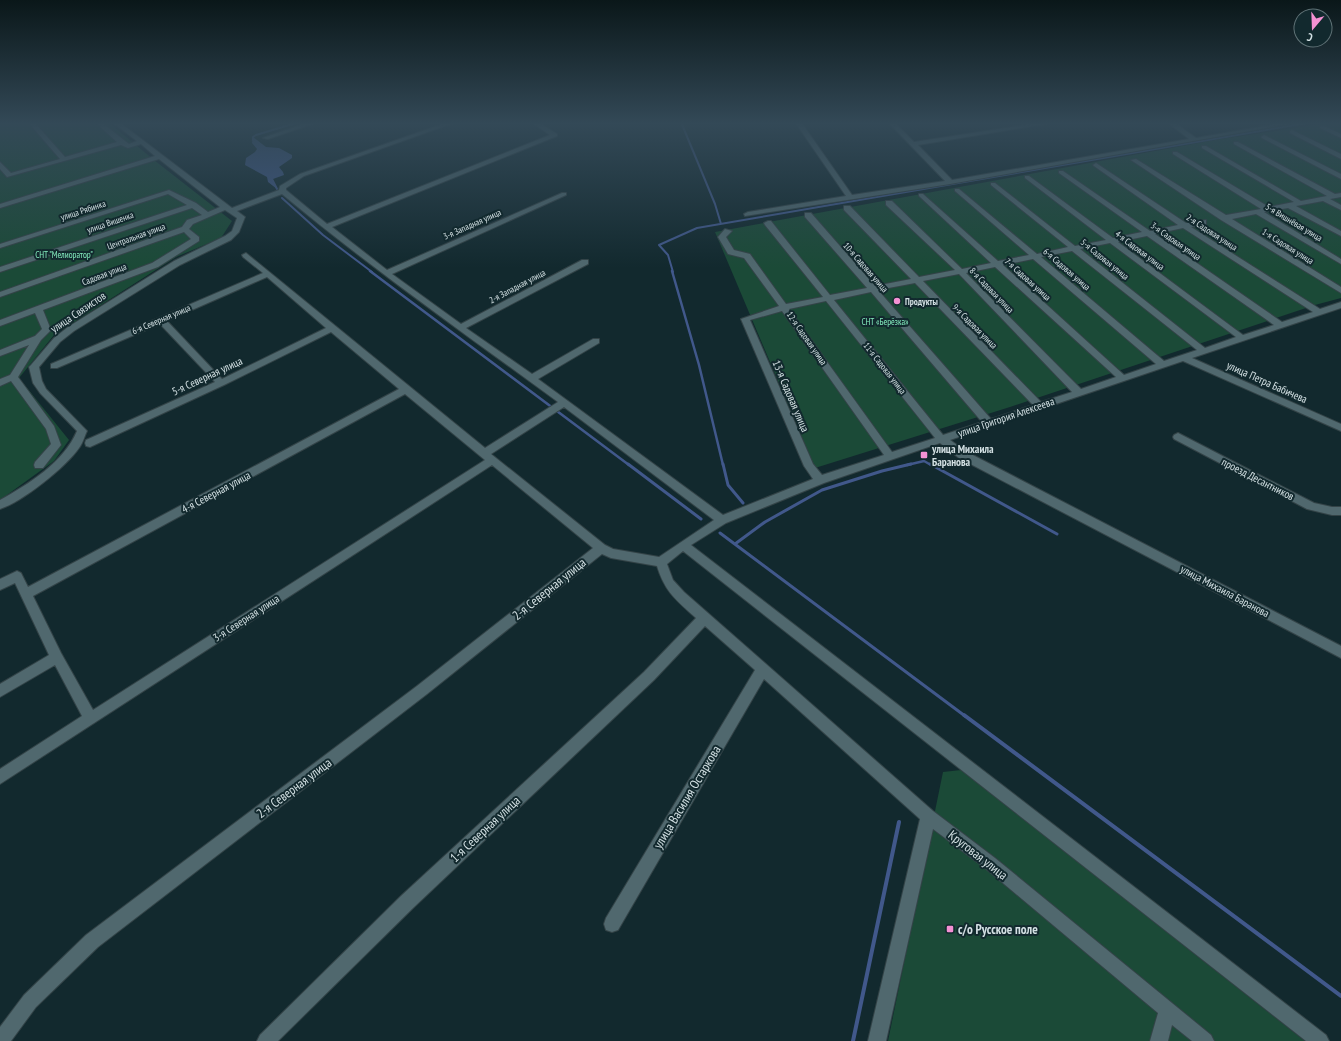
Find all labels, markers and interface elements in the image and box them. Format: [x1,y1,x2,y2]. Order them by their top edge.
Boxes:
north arrow [1293,8,1333,48]
text: С [1305,30,1314,45]
street label: улица Рябинка [59,197,107,222]
street label: 5-я Вишнёвая улица [1264,201,1325,243]
street label: 3-я Западная улица [441,206,503,242]
street label: улица Вишенка [85,209,135,235]
street label: 2-я Садовая улица [1184,211,1240,253]
street label: Центральная улица [105,220,167,252]
street label: 3-я Садовая улица [1149,220,1204,263]
street label: 1-я Садовая улица [1260,226,1316,266]
street label: 4-я Садовая улица [1113,228,1167,272]
street label: 5-я Садовая улица [1079,236,1132,282]
street label: 10-я Садовая улица [841,240,891,295]
street label: 6-я Садовая улица [1041,246,1093,293]
park label: СНТ "Мелиоратор" [35,249,93,260]
street label: 7-я Садовая улица [1003,255,1054,303]
street label: Садовая улица [80,260,128,287]
street label: 8-я Садовая улица [968,265,1017,315]
street label: 2-я Западная улица [487,266,547,305]
street label: улица Связистов [48,288,109,336]
marker: Продукты [892,296,902,306]
place label: Продукты [905,296,938,307]
street label: 9-я Садовая улица [950,301,1000,351]
street label: 6-я Северная улица [130,302,192,336]
street label: 12-я Садовая улица [785,309,830,367]
park label: СНТ «Берёзка» [861,316,909,327]
street label: 11-я Садовая улица [861,340,909,396]
street label: 5-я Северная улица [170,354,244,398]
street label: 13-я Садовая улица [770,358,812,434]
street label: улица Петра Бабичева [1224,358,1310,406]
street label: улица Григория Алексеева [956,394,1056,440]
place label: улица Михаила Баранова [931,442,994,469]
marker: улица Михаила Баранова [919,450,929,460]
street label: проезд Десантников [1219,455,1297,504]
street label: 4-я Северная улица [179,468,253,516]
street label: 2-я Северная улица [509,554,589,624]
street label: улица Михаила Баранова [1178,562,1272,620]
street label: 3-я Северная улица [210,591,282,645]
street label: улица Василия Остаркова [649,742,725,852]
street label: 2-я Северная улица [253,754,335,822]
street label: 1-я Северная улица [446,792,524,866]
street label: Круговая улица [945,826,1011,884]
place label: с/о Русское поле [958,921,1038,938]
marker: с/о Русское поле [945,924,955,934]

